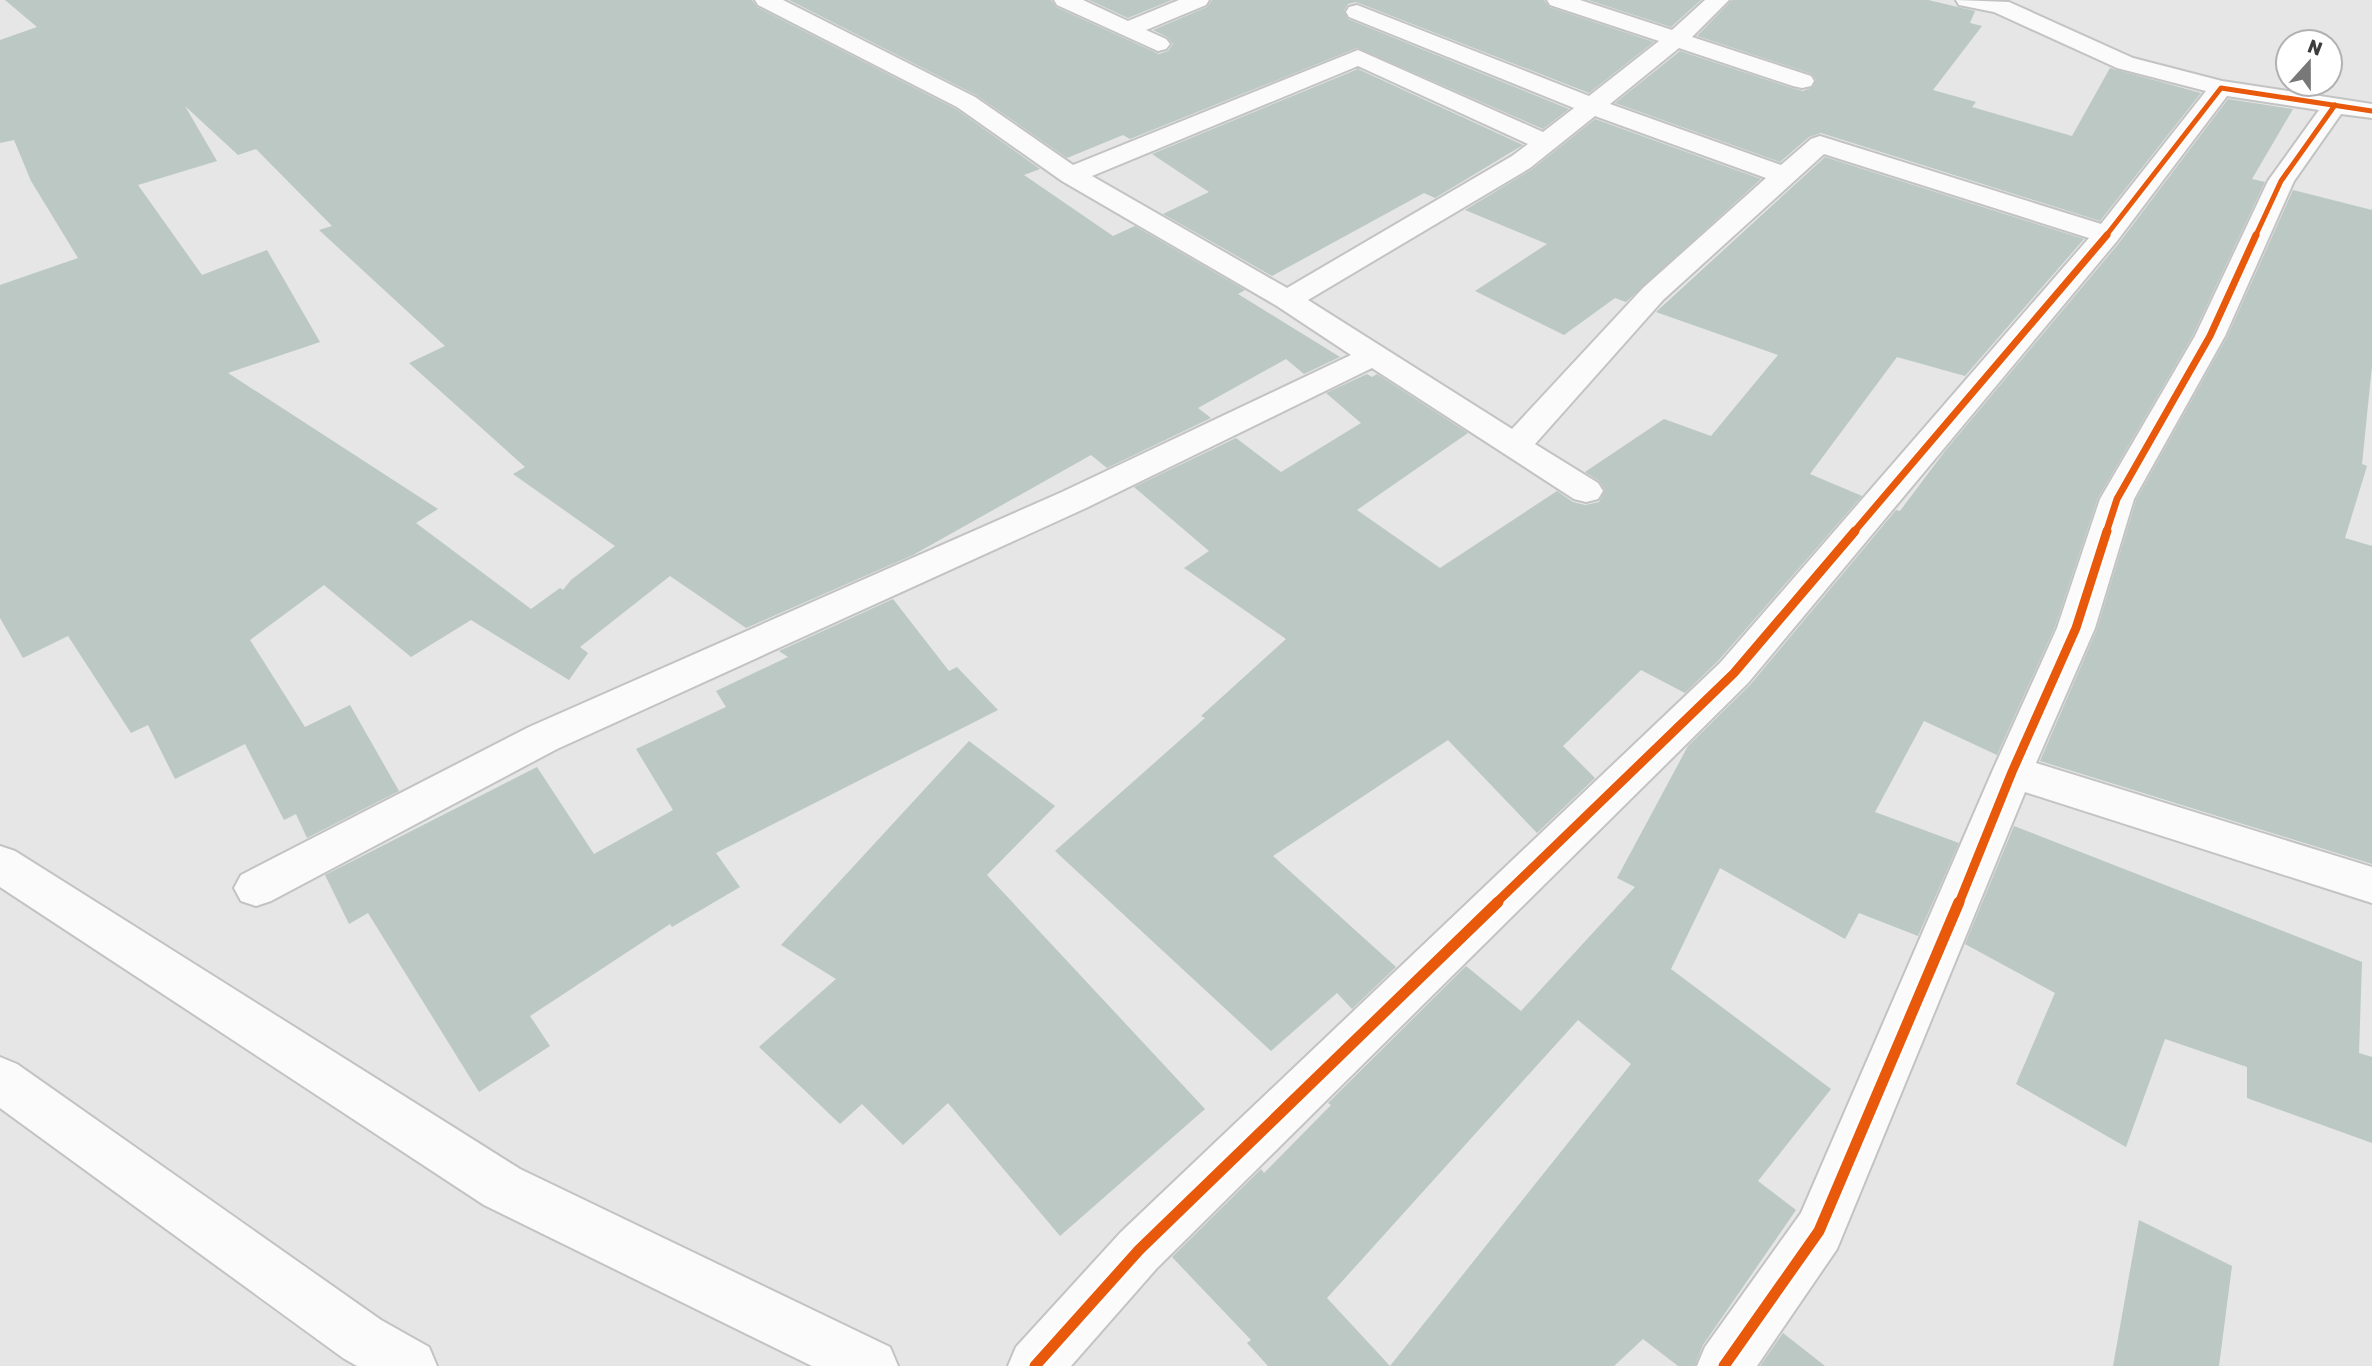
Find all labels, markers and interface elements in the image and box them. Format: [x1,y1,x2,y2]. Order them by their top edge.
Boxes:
north arrow [2274,28,2344,98]
text: N [2304,34,2325,61]

